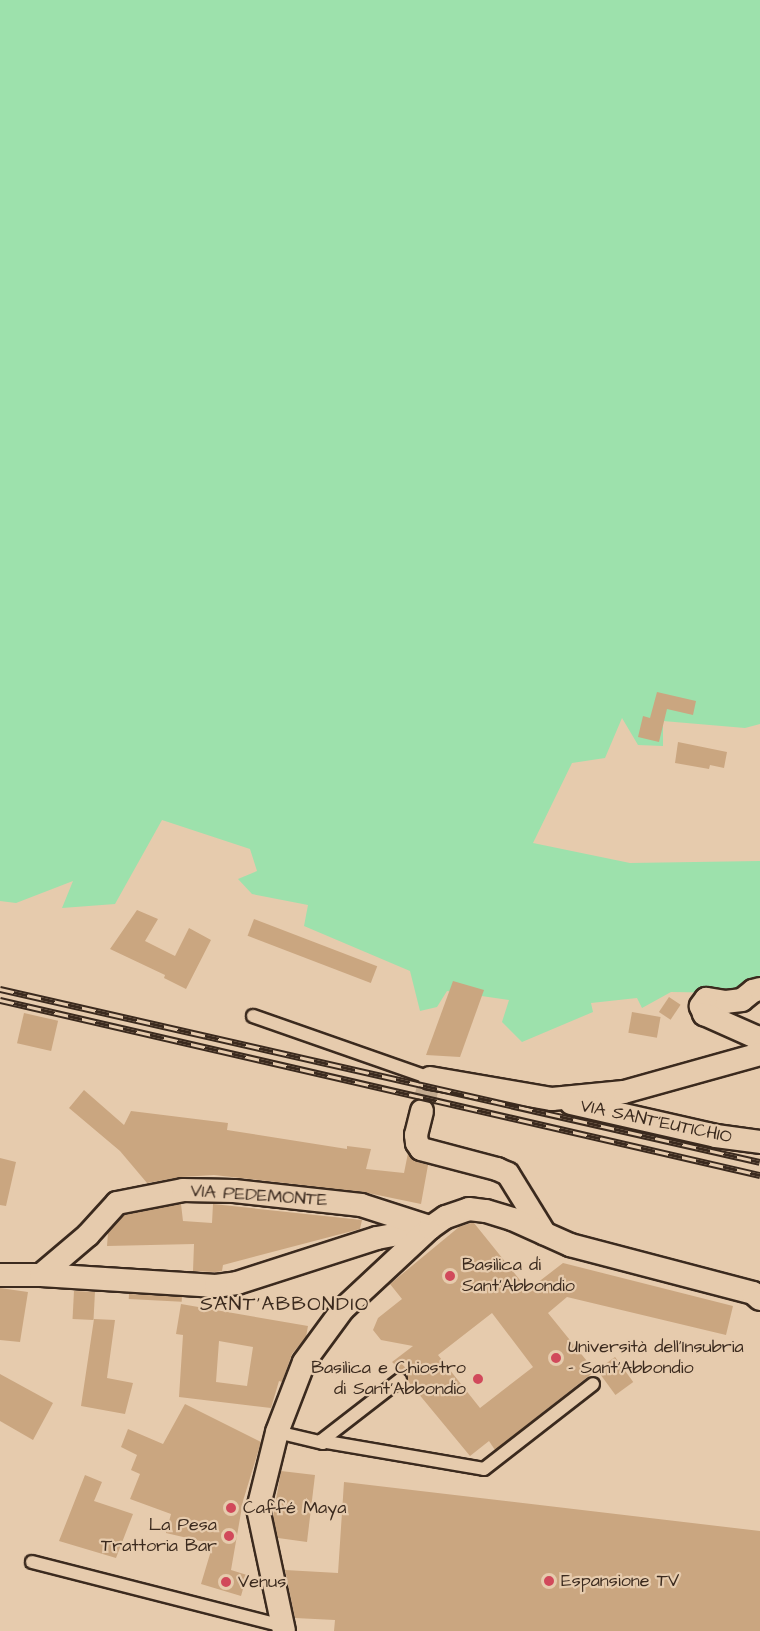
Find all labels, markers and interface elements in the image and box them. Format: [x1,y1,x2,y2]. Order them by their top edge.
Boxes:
street label: VIA SANT'EUTICHIO [578,1095,734,1149]
street label: VIA PEDEMONTE [190,1180,328,1212]
place label: Basilica di Sant'Abbondio [462,1255,575,1298]
marker: Basilica di Sant'Abbondio [443,1269,457,1283]
district label: SANT'ABBONDIO [200,1292,370,1316]
place label: Università dell'Insubria - Sant'Abbondio [568,1337,744,1380]
marker: Università dell'Insubria - Sant'Abbondio [549,1351,563,1365]
place label: Basilica e Chiostro di Sant'Abbondio [311,1358,466,1400]
marker: Basilica e Chiostro di Sant'Abbondio [471,1372,485,1386]
place label: Caffé Maya [243,1497,346,1519]
marker: Caffé Maya [224,1501,238,1515]
place label: La Pesa Trattoria Bar [101,1515,217,1558]
marker: La Pesa Trattoria Bar [222,1529,236,1543]
place label: Espansione TV [561,1570,679,1592]
place label: Venus [238,1571,286,1593]
marker: Espansione TV [542,1574,556,1588]
marker: Venus [219,1575,233,1589]

